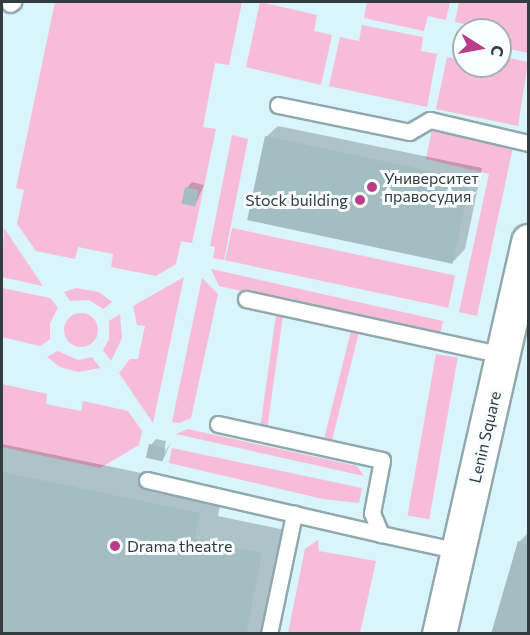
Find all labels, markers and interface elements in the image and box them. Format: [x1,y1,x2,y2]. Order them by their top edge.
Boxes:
north arrow [452,18,512,78]
text: С [488,44,509,58]
place label: Университет правосудия [384,168,479,206]
marker: Университет правосудия [365,180,379,194]
place label: Stock building [245,190,348,210]
marker: Stock building [353,193,367,207]
street label: Lenin Square [465,389,505,485]
place label: Drama theatre [127,536,232,556]
marker: Drama theatre [108,539,122,553]

